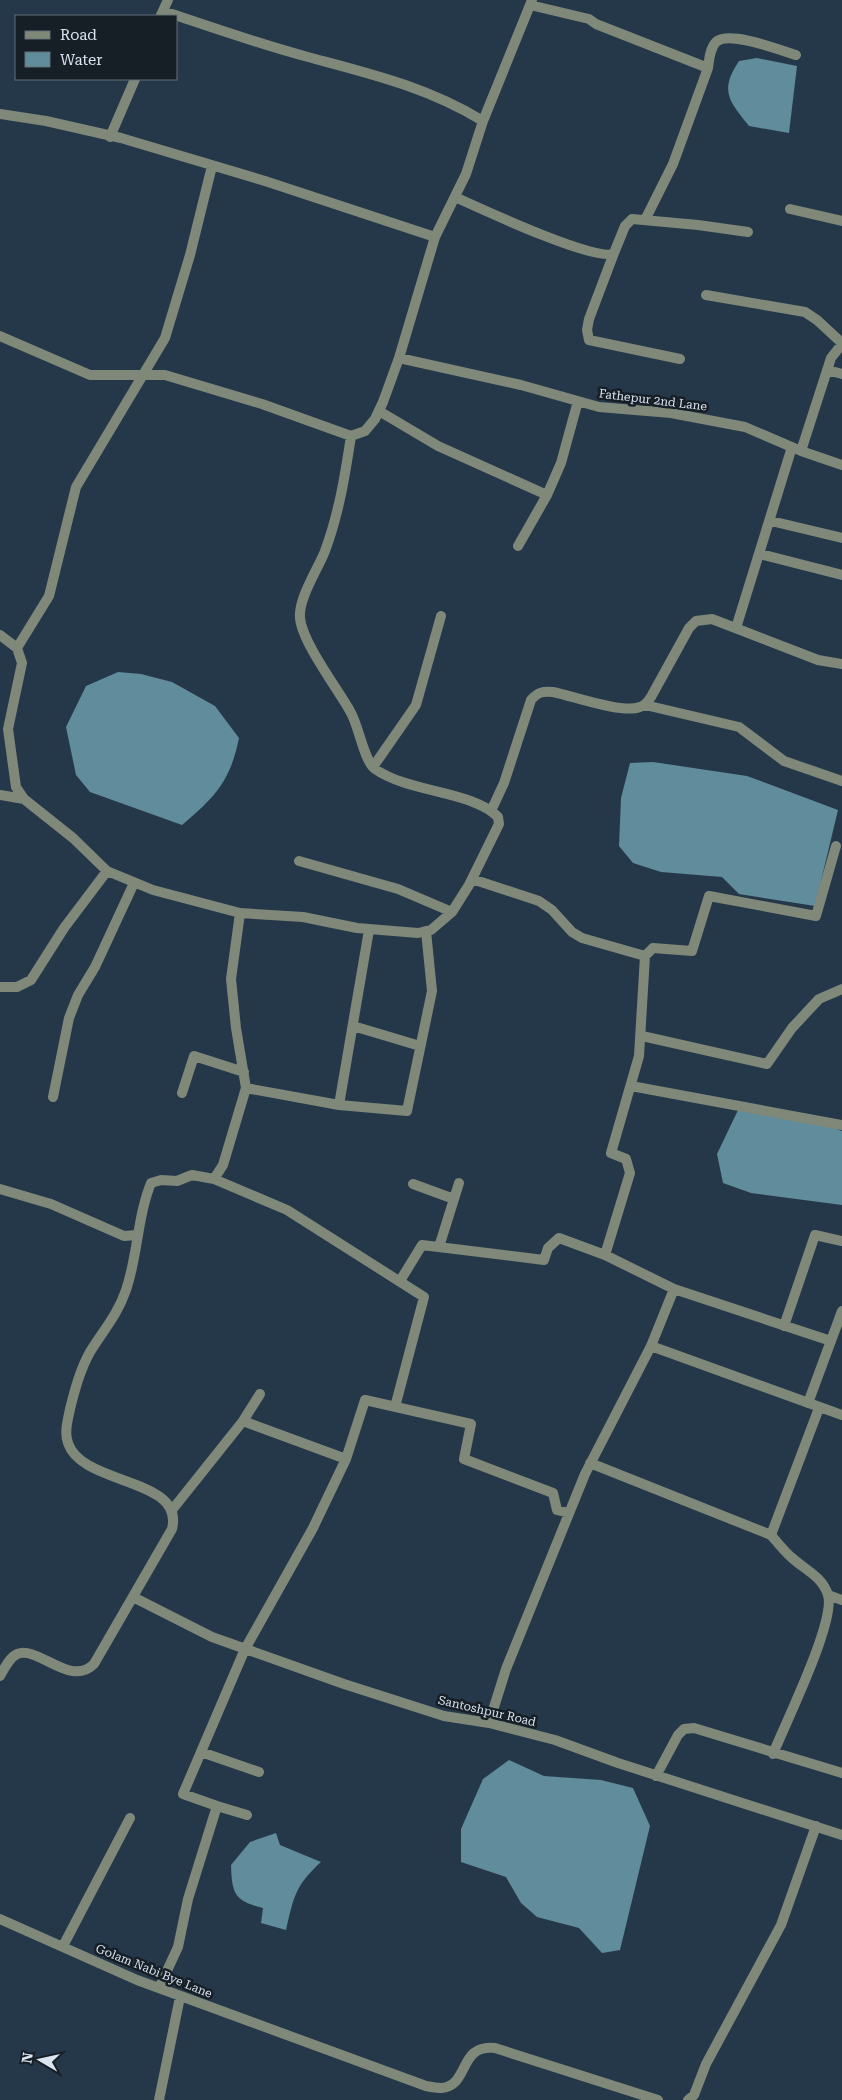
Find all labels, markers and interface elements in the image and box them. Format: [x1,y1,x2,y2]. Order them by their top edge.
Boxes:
legend [15,15,178,80]
text: Road [60,26,97,44]
text: Water [60,51,102,69]
street label: Fathepur 2nd Lane [598,386,708,414]
street label: Santoshpur Road [437,1693,537,1729]
street label: Golam Nabi Bye Lane [94,1941,215,2001]
north arrow [15,2035,65,2085]
text: N [18,2051,36,2065]

